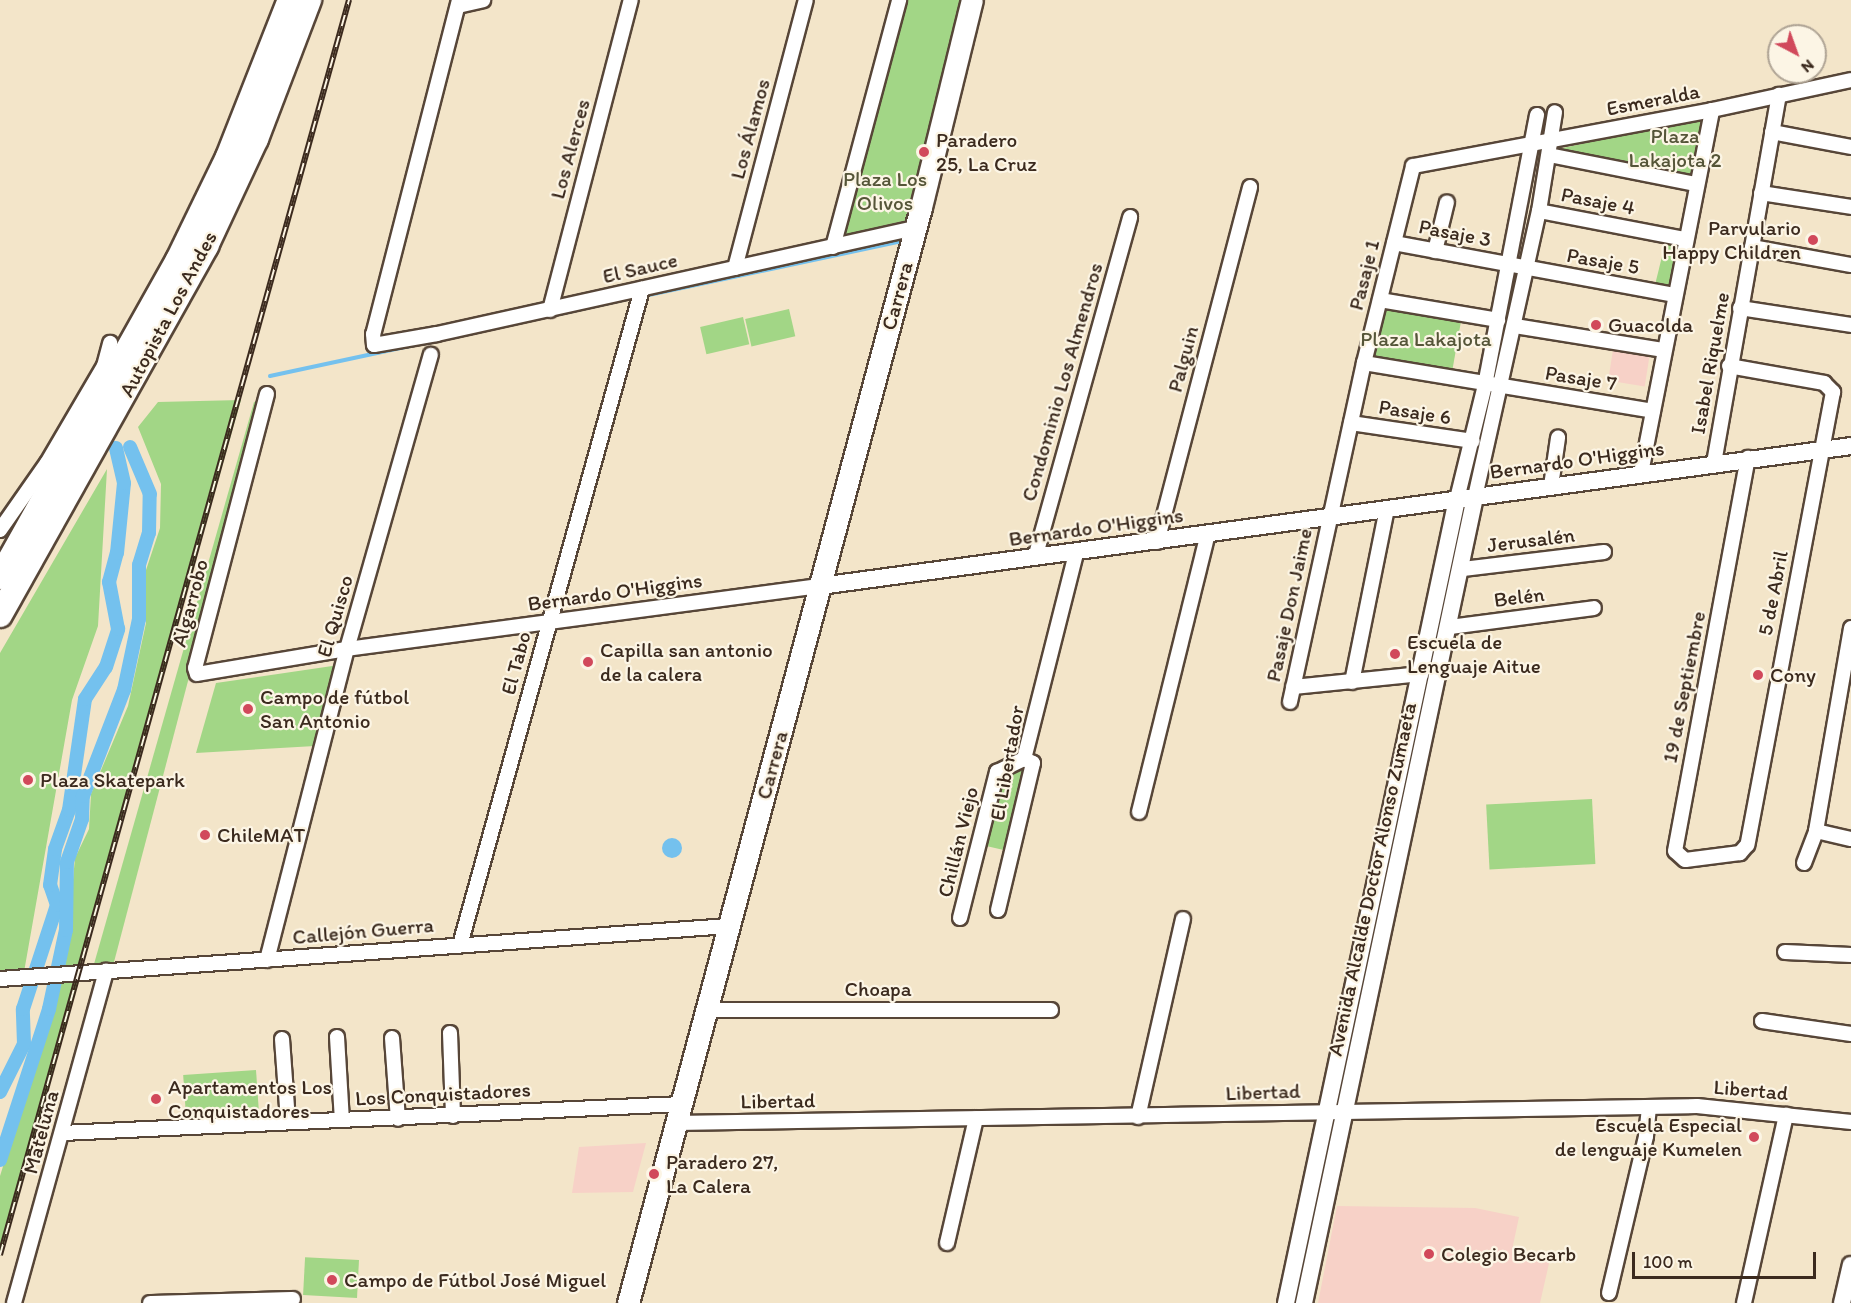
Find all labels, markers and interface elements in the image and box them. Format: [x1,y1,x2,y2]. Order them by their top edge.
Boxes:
north arrow [1767,24,1827,84]
text: N [1798,56,1818,77]
street label: Los Álamos [725,76,775,182]
street label: Esmeralda [1604,79,1702,121]
street label: Los Alerces [545,97,595,201]
park label: Plaza Lakajota 2 [1628,123,1722,173]
place label: Paradero 25, La Cruz [936,127,1037,177]
marker: Paradero 25, La Cruz [917,145,931,159]
park label: Plaza Los Olivos [843,166,927,216]
street label: Pasaje 4 [1559,182,1637,220]
street label: Pasaje 3 [1417,214,1493,252]
place label: Parvulario Happy Children [1662,215,1801,265]
street label: Autopista Los Andes [114,227,222,401]
marker: Parvulario Happy Children [1806,233,1820,247]
street label: Pasaje 1 [1343,237,1385,313]
street label: Pasaje 5 [1565,242,1641,280]
street label: El Sauce [600,247,680,289]
street label: Carrera [876,259,918,333]
street label: Condominio Los Almendros [1016,260,1108,504]
street label: Isabel Riquelme [1685,290,1735,436]
place label: Guacolda [1608,312,1693,338]
marker: Guacolda [1589,318,1603,332]
street label: Palguin [1162,323,1204,395]
park label: Plaza Lakajota [1361,326,1491,352]
street label: Pasaje 7 [1543,360,1619,396]
street label: Pasaje 6 [1377,394,1453,430]
street label: Bernardo O'Higgins [1488,435,1666,485]
street label: Bernardo O'Higgins [1007,502,1185,552]
street label: Jerusalén [1486,522,1576,558]
street label: Pasaje Don Jaime [1260,526,1318,684]
street label: 5 de Abril [1752,549,1794,637]
street label: Algarrobo [166,556,214,650]
street label: Bernardo O'Higgins [526,567,704,617]
street label: El Quisco [311,572,359,660]
street label: Belén [1492,581,1546,613]
street label: 19 de Septiembre [1657,609,1711,765]
street label: El Tabo [495,629,537,697]
place label: Escuela de Lenguaje Aitue [1407,629,1541,679]
place label: Capilla san antonio de la calera [600,637,774,687]
marker: Escuela de Lenguaje Aitue [1388,647,1402,661]
marker: Capilla san antonio de la calera [581,655,595,669]
place label: Cony [1770,662,1816,688]
marker: Cony [1751,668,1765,682]
place label: Campo de fútbol San Antonio [260,684,409,734]
street label: Avenida Alcalde Doctor Alonso Zumaeta [1322,700,1422,1058]
marker: Campo de fútbol San Antonio [241,702,255,716]
street label: El Libertador [985,704,1029,822]
street label: Carrera [751,728,793,802]
place label: Plaza Skatepark [40,767,186,793]
marker: Plaza Skatepark [21,773,35,787]
street label: Chillán Viejo [932,784,984,900]
place label: ChileMAT [217,822,305,848]
marker: ChileMAT [198,828,212,842]
street label: Callejón Guerra [291,912,435,950]
street label: Choapa [844,976,912,1002]
place label: Apartamentos Los Conquistadores [168,1074,332,1124]
street label: Libertad [1712,1074,1790,1106]
street label: Los Conquistadores [354,1077,532,1111]
street label: Libertad [1225,1078,1301,1106]
street label: Mateluna [18,1087,64,1177]
street label: Libertad [740,1088,816,1114]
marker: Apartamentos Los Conquistadores [149,1092,163,1106]
place label: Escuela Especial de lenguaje Kumelen [1555,1112,1742,1162]
marker: Escuela Especial de lenguaje Kumelen [1747,1130,1761,1144]
place label: Paradero 27, La Calera [666,1149,779,1199]
marker: Paradero 27, La Calera [647,1167,661,1181]
scale bar [1635,1240,1820,1278]
place label: Colegio Becarb [1441,1241,1575,1267]
marker: Colegio Becarb [1422,1247,1436,1261]
text: 100 m [1643,1251,1693,1273]
place label: Campo de Fútbol José Miguel [344,1267,605,1293]
marker: Campo de Fútbol José Miguel [325,1273,339,1287]

